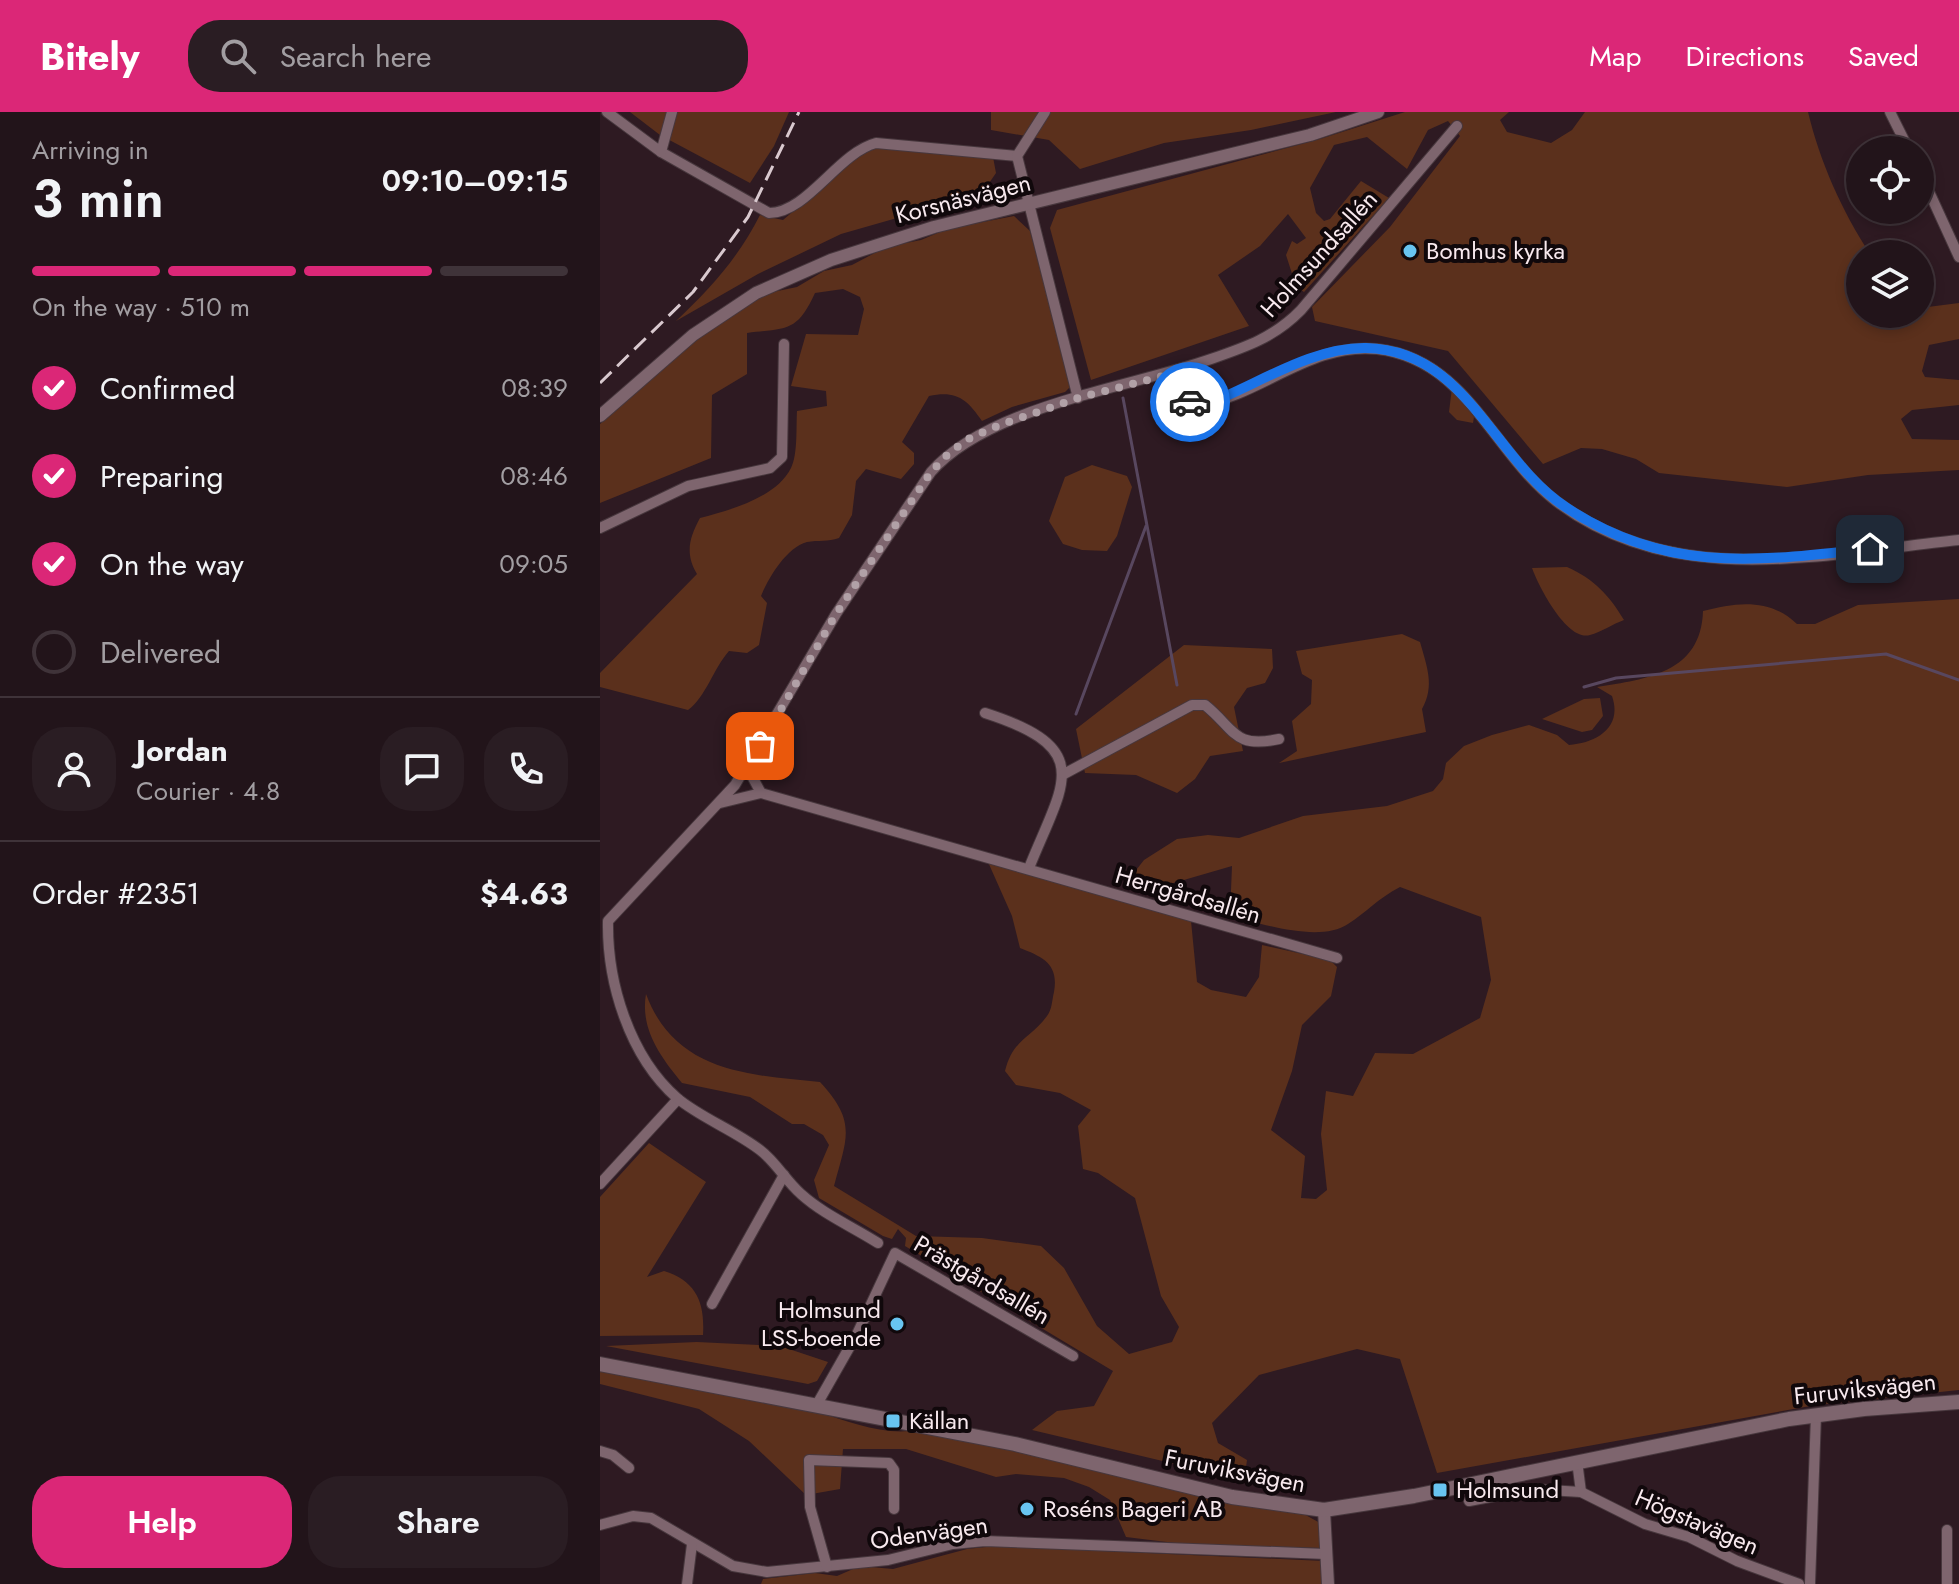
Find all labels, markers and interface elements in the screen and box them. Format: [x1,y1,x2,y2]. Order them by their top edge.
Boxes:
search box [188,20,748,92]
text: Bitely [40,29,140,84]
icon: search [216,34,260,78]
text: Search here [280,35,431,78]
text: Map [1589,36,1641,77]
text: Directions [1685,36,1804,77]
text: Saved [1848,36,1919,77]
text: Arriving in [32,131,149,169]
map controls [1846,136,1934,328]
button: locate [1846,136,1934,224]
text: 09:10–09:15 [382,159,568,202]
text: 3 min [32,161,164,237]
street label: Korsnäsvägen [891,165,1034,232]
street label: Holmsundsallén [1252,182,1385,325]
place label: Bomhus kyrka [1426,233,1565,268]
button: layers [1846,240,1934,328]
marker: Bomhus kyrka [1401,242,1419,260]
text: On the way · 510 m [32,288,250,326]
courier [1150,362,1230,442]
icon: check [32,366,76,410]
text: Confirmed [100,367,235,410]
text: 08:39 [501,369,568,407]
icon: car [1168,380,1212,424]
icon: check [32,454,76,498]
text: Preparing [100,455,224,498]
text: 08:46 [500,457,568,495]
pin [1836,515,1904,583]
icon: home [1848,527,1892,571]
icon: check [32,542,76,586]
text: On the way [100,543,244,586]
text: 09:05 [499,545,568,583]
text: Delivered [100,631,221,674]
pin [726,712,794,780]
icon: bag [738,724,782,768]
button: person [32,727,116,811]
button: chat [380,727,464,811]
button: phone [484,727,568,811]
text: Jordan [136,729,228,772]
text: Courier · 4.8 [136,772,280,810]
street label: Herrgårdsallén [1111,857,1265,932]
text: Order #2351 [32,872,200,915]
text: $4.63 [480,872,568,915]
street label: Prästgårdsallén [907,1226,1057,1333]
place label: Holmsund LSS-boende [761,1292,881,1355]
marker: Holmsund LSS-boende [888,1315,906,1333]
street label: Furuviksvägen [1792,1364,1938,1413]
place label: Källan [909,1403,969,1438]
marker: Källan [884,1412,902,1430]
street label: Furuviksvägen [1162,1440,1308,1501]
place label: Holmsund [1456,1472,1559,1507]
button: Help [32,1476,292,1568]
button: Share [308,1476,568,1568]
street label: Högstavägen [1630,1480,1765,1563]
marker: Holmsund [1431,1481,1449,1499]
place label: Roséns Bageri AB [1043,1491,1223,1526]
marker: Roséns Bageri AB [1018,1500,1036,1518]
street label: Odenvägen [868,1507,990,1558]

